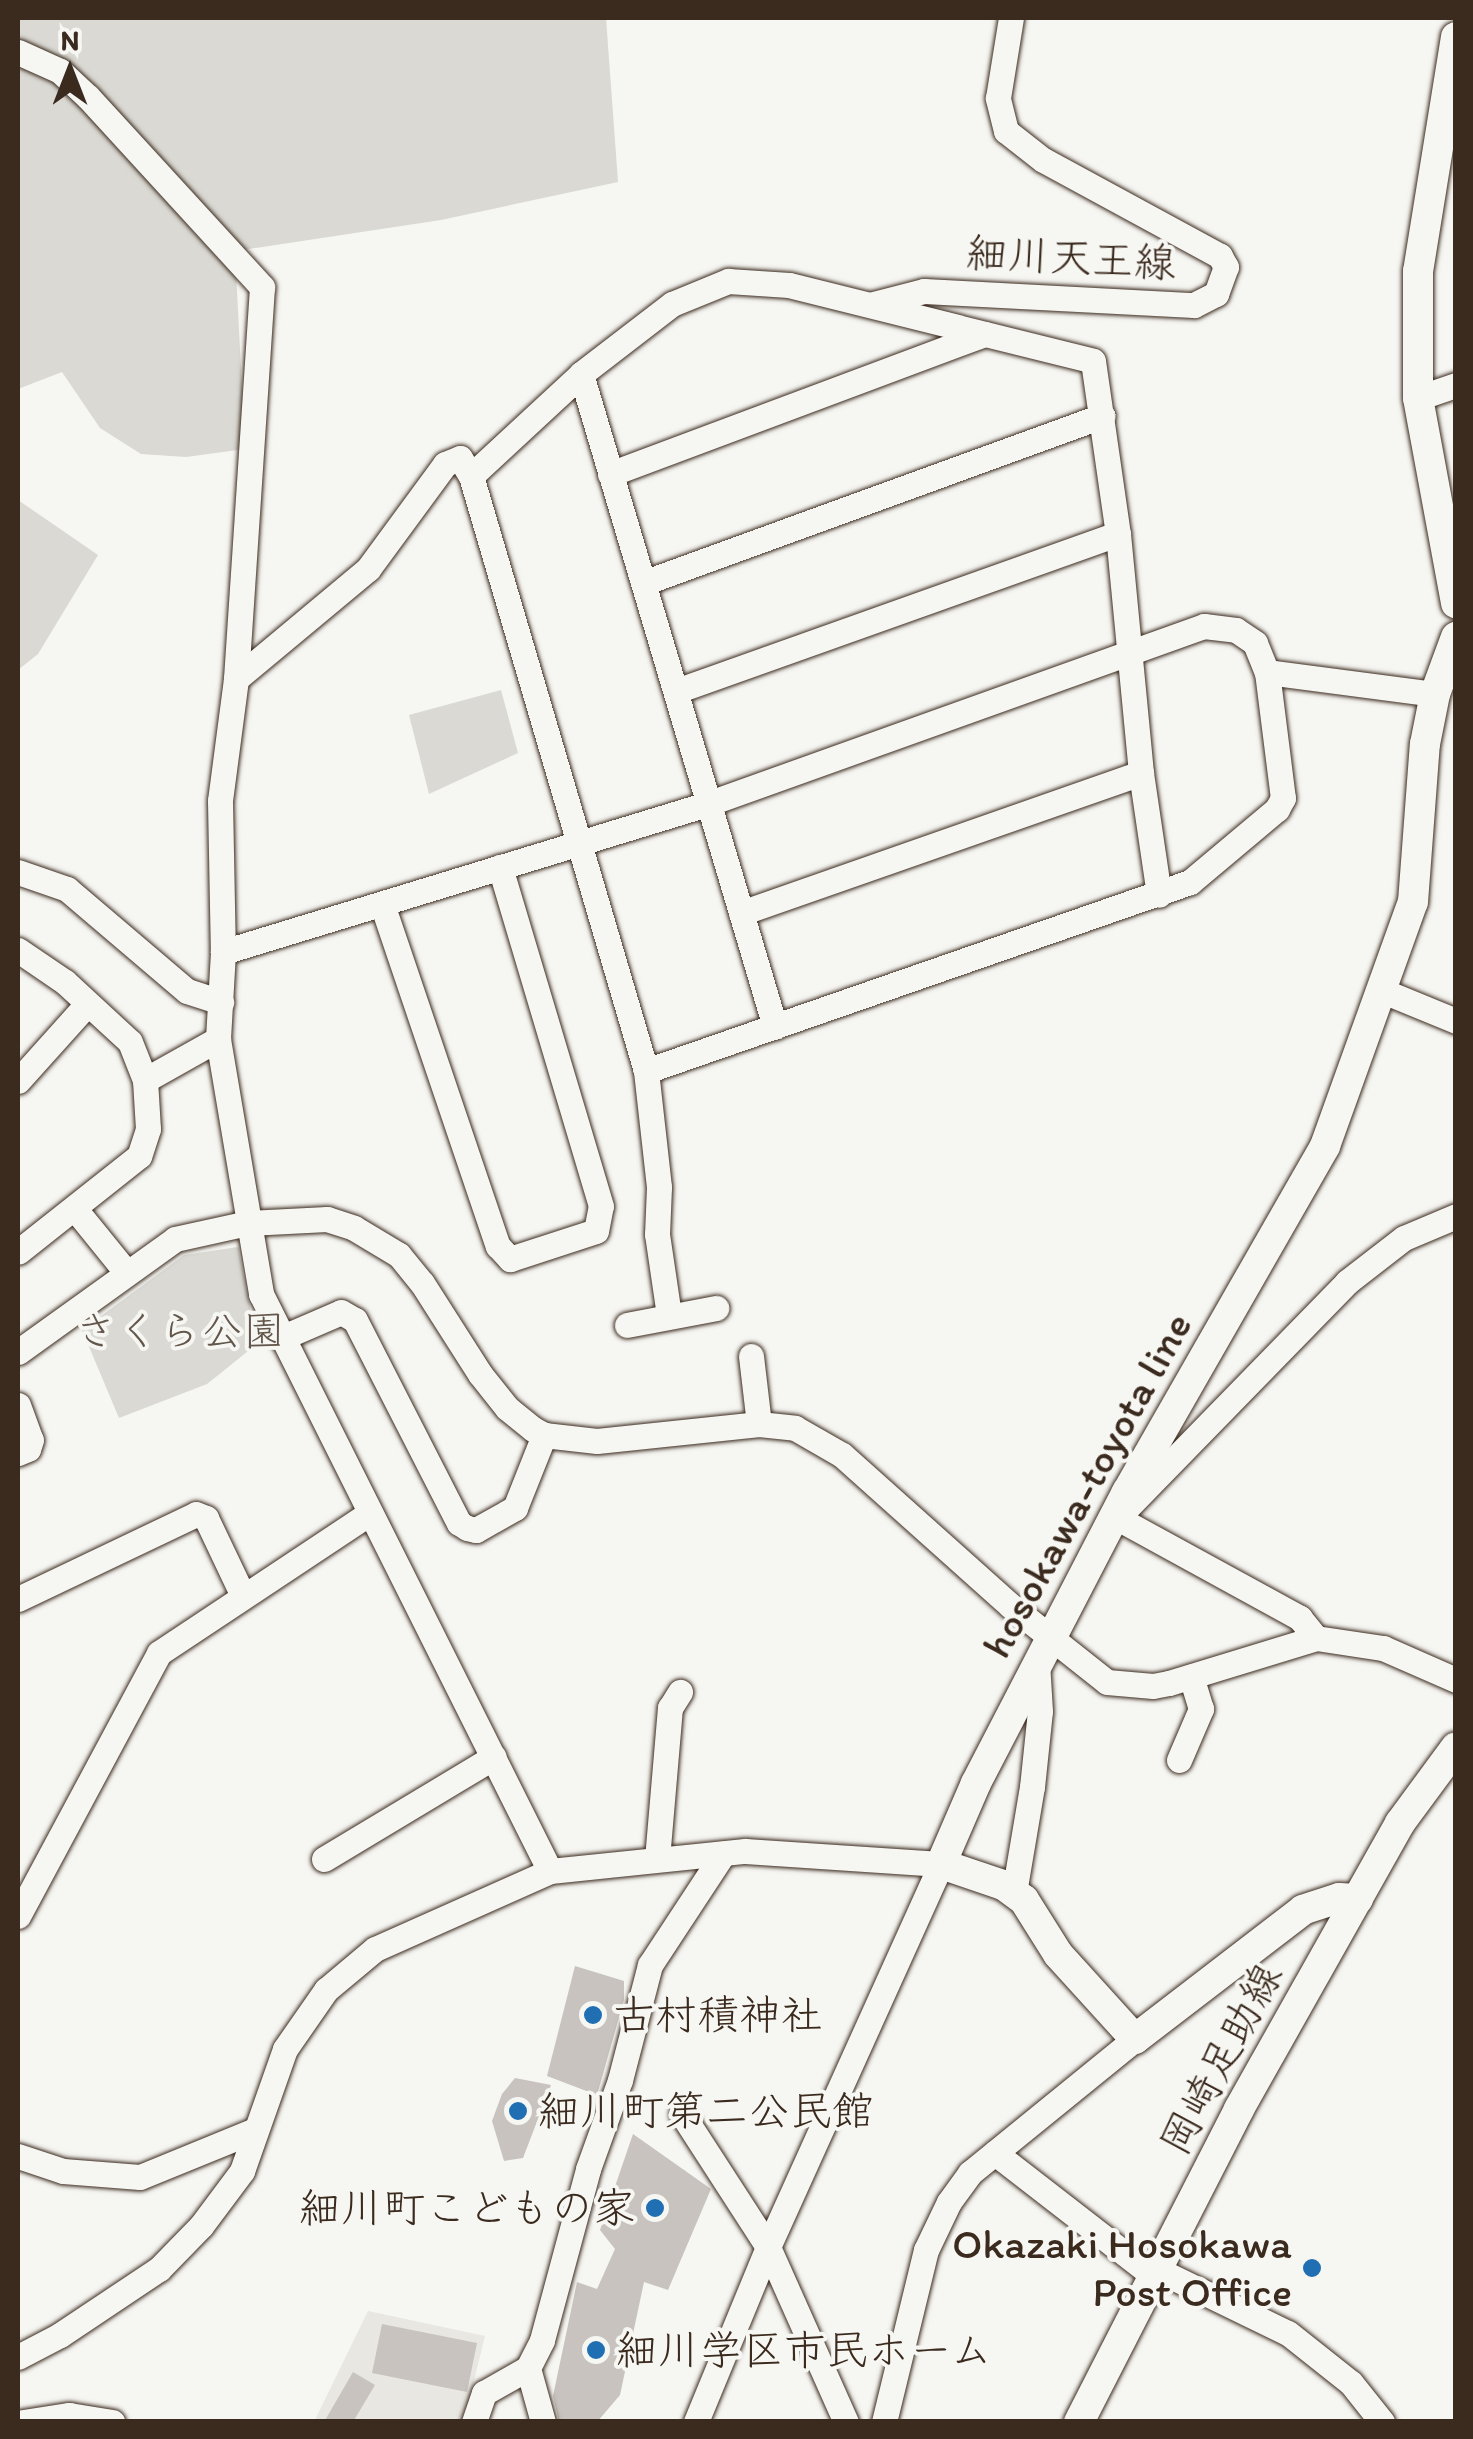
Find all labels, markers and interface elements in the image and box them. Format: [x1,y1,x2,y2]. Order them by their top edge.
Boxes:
north arrow [20,20,120,120]
text: N [61,23,79,57]
street label: 細川天王線 [965,227,1177,289]
street label: hosokawa-toyota line [972,1304,1202,1666]
park label: さくら公園 [75,1306,285,1356]
street label: 岡崎足助線 [1149,1954,1293,2164]
place label: 古村積神社 [613,1990,823,2040]
marker: 古村積神社 [582,2004,604,2026]
place label: 細川町第二公民館 [538,2086,874,2136]
marker: 細川町第二公民館 [507,2100,529,2122]
place label: 細川町こどもの家 [299,2183,635,2233]
marker: 細川町こどもの家 [644,2197,666,2219]
place label: Okazaki Hosokawa Post Office [952,2219,1292,2318]
marker: Okazaki Hosokawa Post Office [1301,2257,1323,2279]
place label: 細川学区市民ホーム [616,2325,994,2375]
marker: 細川学区市民ホーム [585,2339,607,2361]

